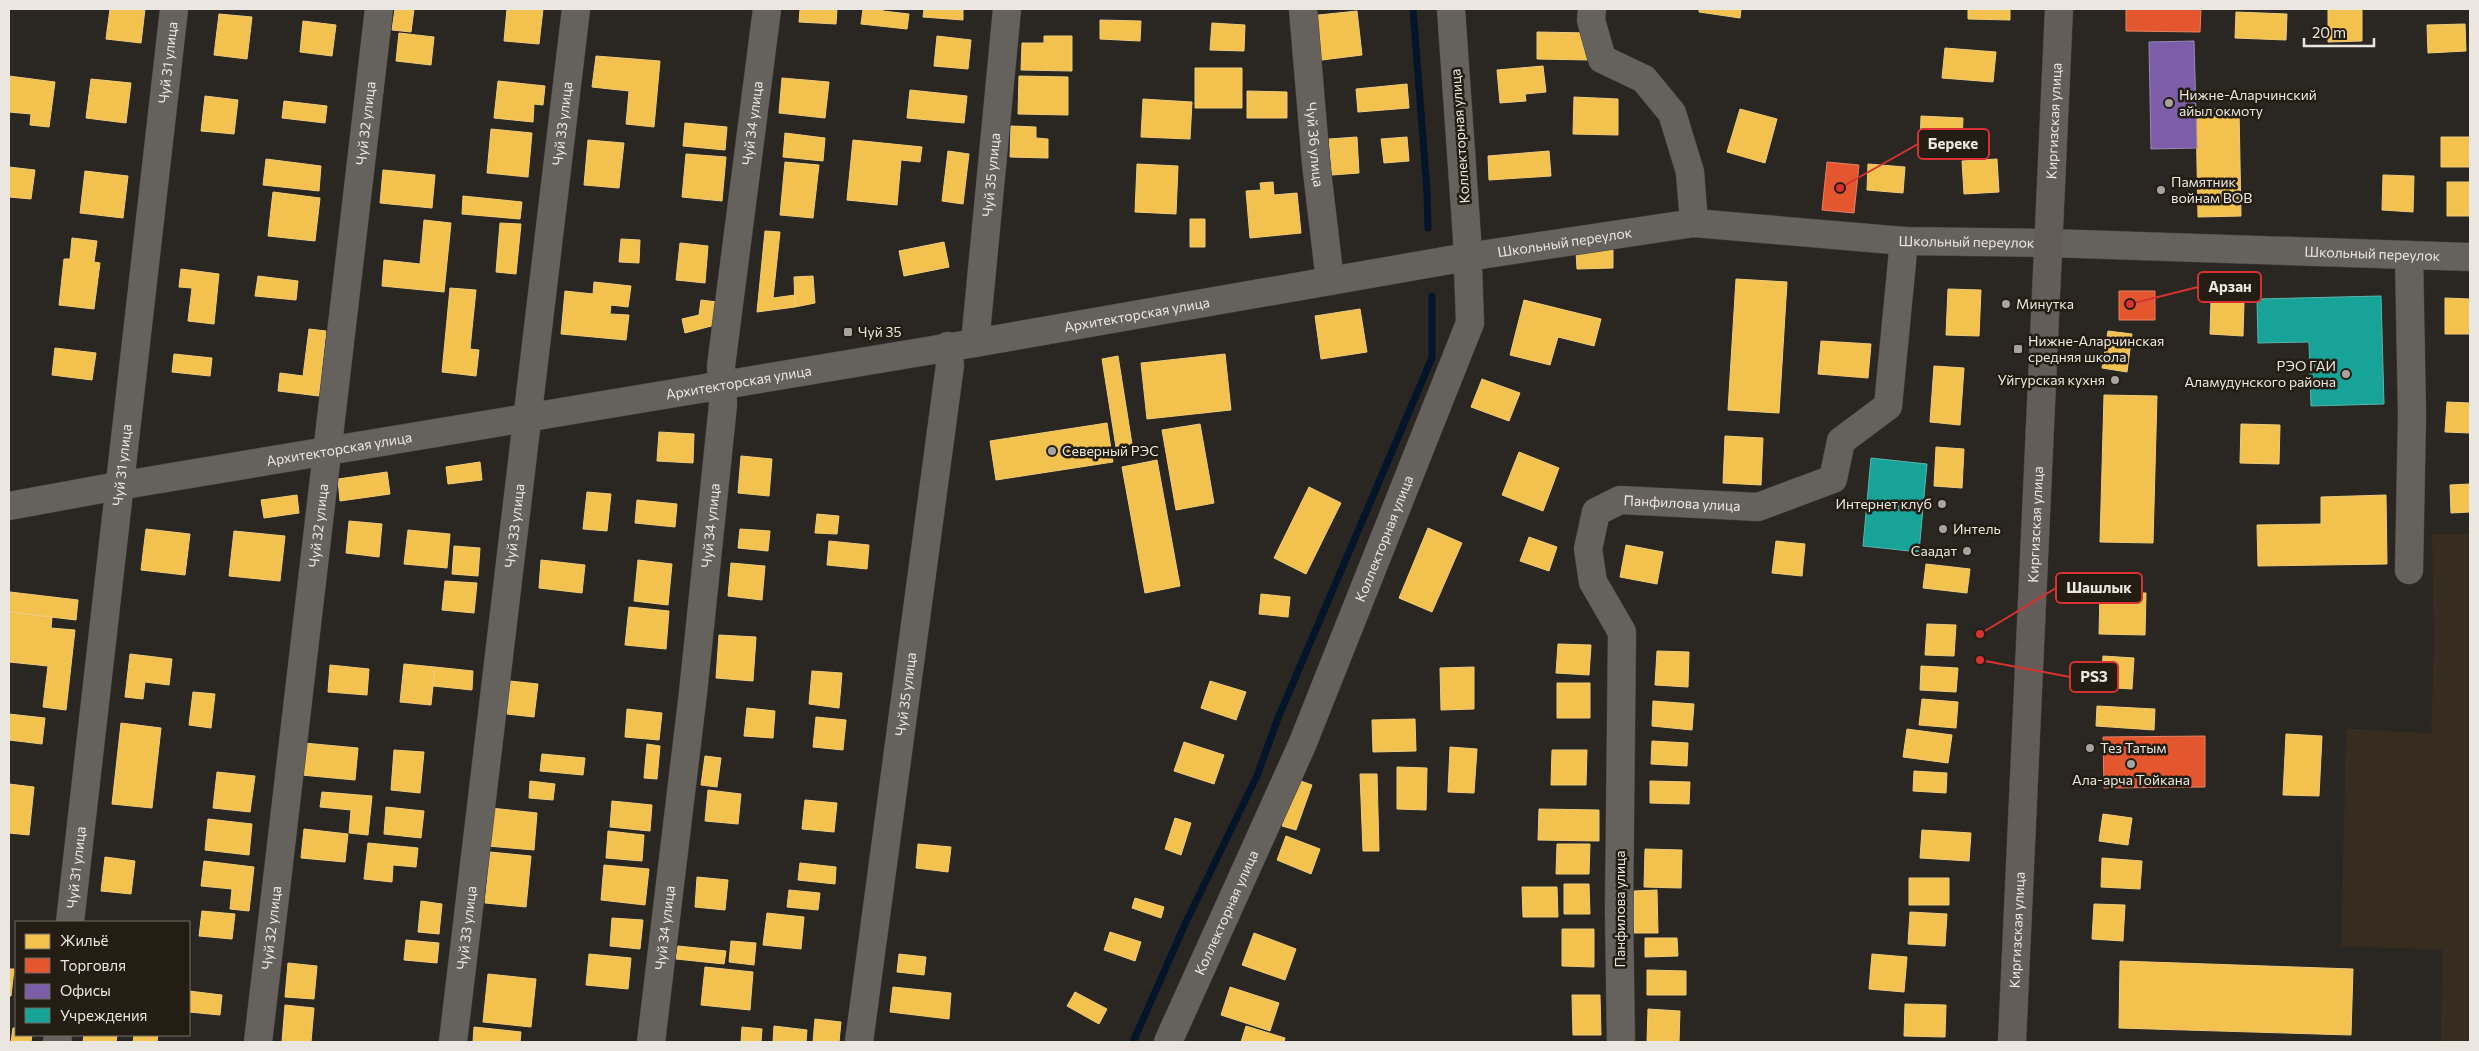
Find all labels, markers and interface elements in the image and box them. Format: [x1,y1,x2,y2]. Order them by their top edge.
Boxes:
scale bar [2304,15,2374,47]
street label: Чуй 31 улица [154,21,181,104]
text: 20 m [2312,23,2346,41]
street label: Киргизская улица [2042,62,2065,180]
street label: Коллекторная улица [1446,68,1473,204]
street label: Чуй 32 улица [352,80,378,166]
street label: Чуй 34 улица [738,80,766,166]
street label: Чуй 33 улица [548,81,575,166]
place label: Нижне-Аларчинский айыл окмоту [2179,86,2317,119]
marker: Нижне-Аларчинский айыл окмоту [2163,97,2175,109]
street label: Чуй 36 улица [1303,101,1328,188]
callout: Береке [1918,129,1989,159]
street label: Чуй 35 улица [978,132,1003,218]
text: Береке [1928,134,1978,152]
place label: Памятник войнам ВОВ [2171,173,2252,206]
marker: Памятник войнам ВОВ [2155,184,2167,196]
street label: Школьный переулок [1496,223,1634,260]
street label: Школьный переулок [1899,232,2035,251]
street label: Школьный переулок [2304,243,2441,264]
callout: Арзан [2198,272,2261,302]
text: Арзан [2208,277,2252,295]
street label: Архитекторская улица [1063,293,1211,335]
place label: Минутка [2016,295,2074,312]
marker: Минутка [2000,298,2012,310]
place label: Чуй 35 [858,323,901,340]
marker: Чуй 35 [842,326,854,338]
place label: Нижне-Аларчинская средняя школа [2028,332,2164,365]
marker: Нижне-Аларчинская средняя школа [2012,343,2024,355]
place label: РЭО ГАИ Аламудунского района [2184,357,2336,390]
street label: Архитекторская улица [664,361,813,402]
marker: РЭО ГАИ Аламудунского района [2340,368,2352,380]
place label: Уйгурская кухня [1998,371,2105,388]
marker: Уйгурская кухня [2109,374,2121,386]
street label: Чуй 31 улица [108,423,135,507]
street label: Архитекторская улица [265,428,413,469]
place label: Северный РЭС [1062,442,1159,459]
marker: Северный РЭС [1046,445,1058,457]
street label: Киргизская улица [2024,466,2046,583]
street label: Коллекторная улица [1351,473,1417,604]
street label: Чуй 34 улица [697,482,723,568]
street label: Чуй 32 улица [305,483,331,568]
street label: Чуй 33 улица [501,483,527,569]
street label: Панфилова улица [1623,491,1741,514]
place label: Интернет клуб [1835,495,1932,512]
marker: Интернет клуб [1936,498,1948,510]
place label: Интель [1953,520,2001,537]
marker: Интель [1937,523,1949,535]
place label: Саадат [1911,542,1957,559]
marker: Саадат [1961,545,1973,557]
callout: Шашлык [2056,573,2142,603]
text: Шашлык [2066,578,2132,596]
street label: Чуй 35 улица [891,651,919,737]
callout: PS3 [2070,662,2118,692]
text: PS3 [2080,667,2108,685]
place label: Тез Татым [2100,739,2166,756]
marker: Тез Татым [2084,742,2096,754]
marker: Ала-арча Тойкана [2125,758,2137,770]
place label: Ала-арча Тойкана [2072,771,2190,788]
street label: Чуй 31 улица [63,825,89,909]
street label: Коллекторная улица [1190,847,1261,977]
street label: Панфилова улица [1611,851,1628,967]
street label: Киргизская улица [2005,871,2028,989]
street label: Чуй 32 улица [258,885,284,971]
street label: Чуй 33 улица [453,885,480,971]
street label: Чуй 34 улица [651,885,678,971]
legend [15,921,190,1036]
text: Жильё [60,931,108,949]
text: Торговля [60,956,126,974]
text: Офисы [60,981,111,999]
text: Учреждения [60,1006,147,1024]

